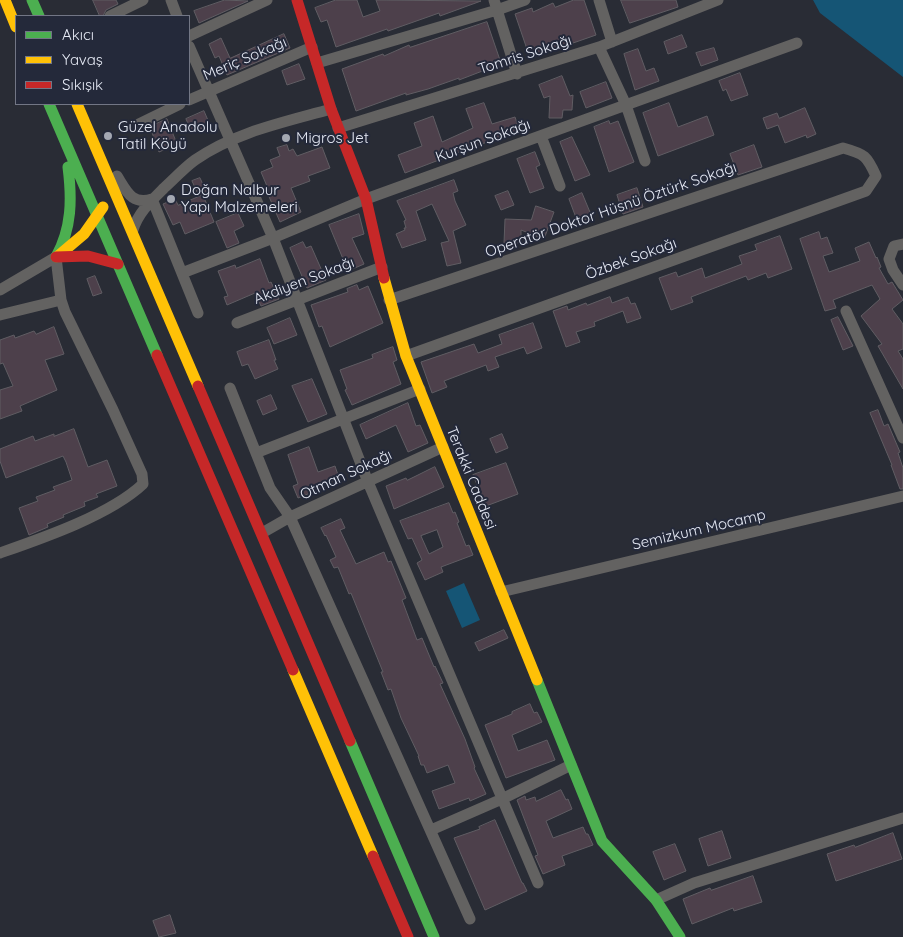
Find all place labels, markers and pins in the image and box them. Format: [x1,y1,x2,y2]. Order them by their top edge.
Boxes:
place label: Güzel Anadolu Tatil Köyü [118,118,218,153]
place label: Migros Jet [296,129,369,147]
marker: Güzel Anadolu Tatil Köyü [102,130,114,142]
marker: Migros Jet [280,132,292,144]
place label: Doğan Nalbur Yapı Malzemeleri [181,181,298,216]
marker: Doğan Nalbur Yapı Malzemeleri [165,193,177,205]

